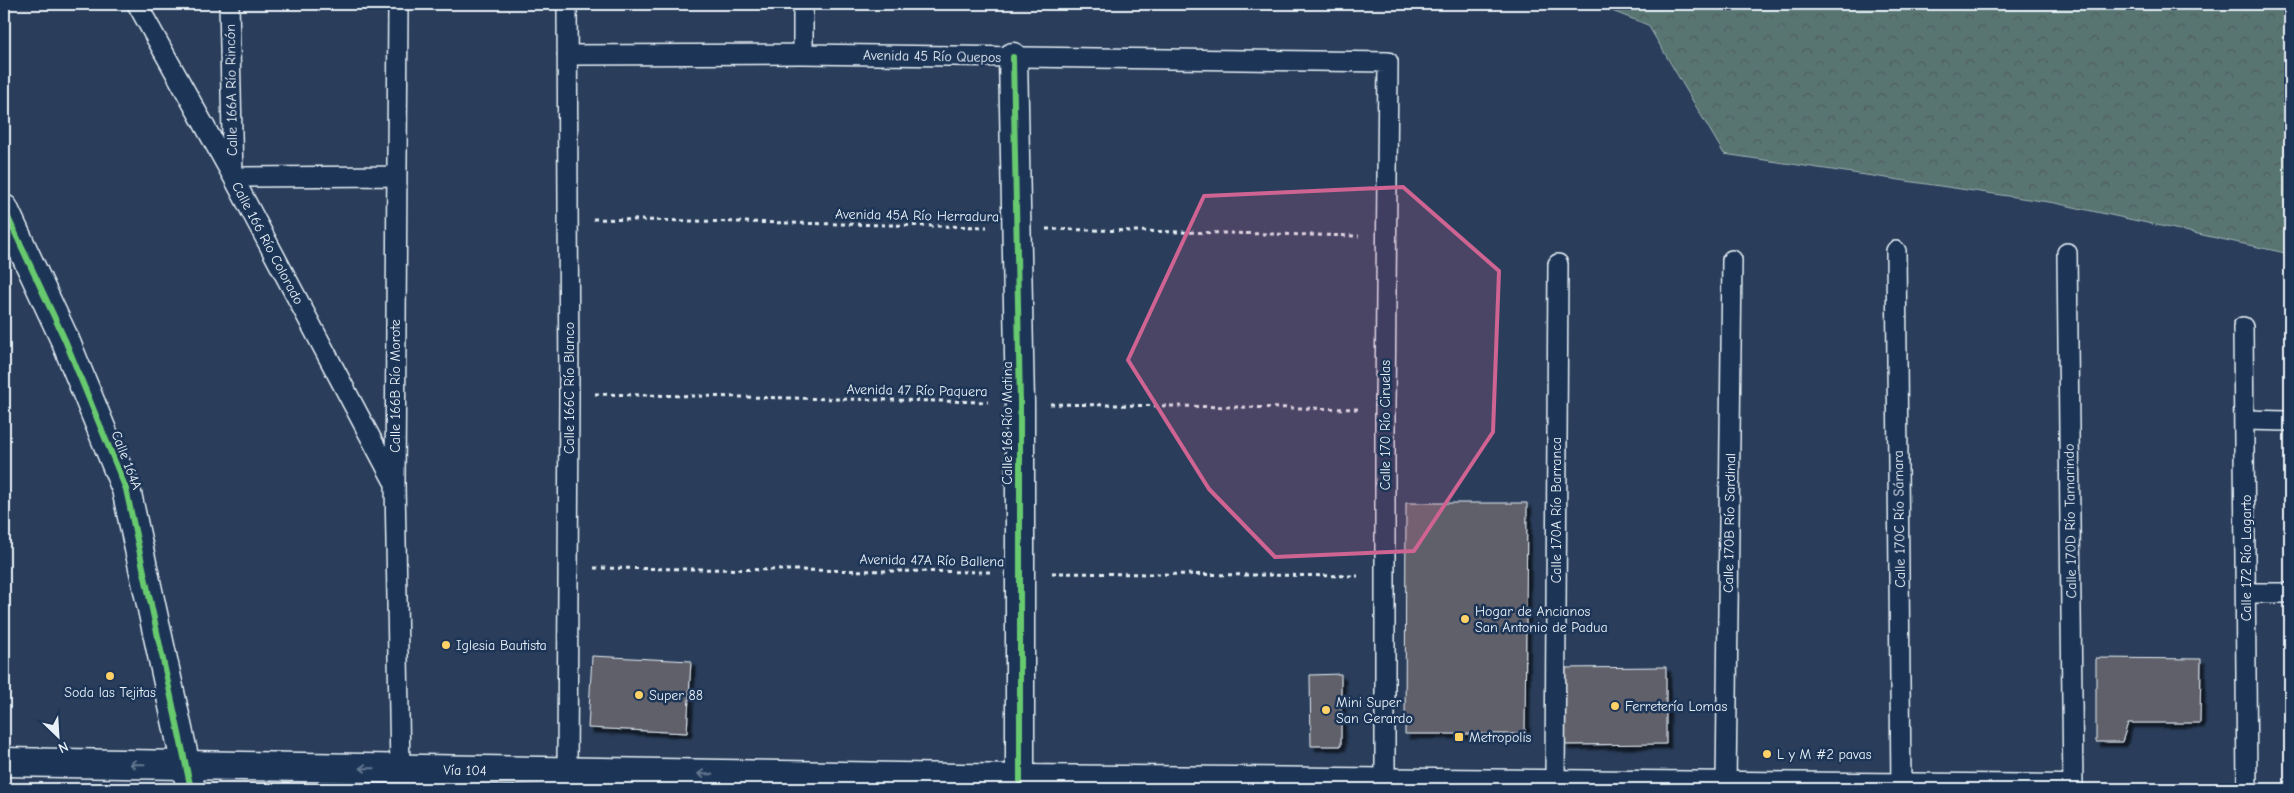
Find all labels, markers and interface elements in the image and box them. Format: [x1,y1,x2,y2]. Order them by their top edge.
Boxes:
street label: Calle 166A Río Rincón [222,24,241,156]
street label: Avenida 45 Río Quepos [863,47,1001,66]
street label: Calle 166 Río Colorado [228,179,307,307]
street label: Avenida 45A Río Herradura [835,206,999,225]
street label: Calle 166B Río Morote [387,319,404,453]
street label: Calle 166C Río Blanco [561,322,578,454]
street label: Calle 170 Río Ciruelas [1377,360,1394,490]
street label: Calle 168 Río Matina [999,361,1016,485]
street label: Avenida 47 Río Paquera [846,381,988,400]
street label: Calle 164A [108,428,146,492]
street label: Calle 170A Río Barranca [1548,437,1565,583]
street label: Calle 170D Río Tamarindo [2061,443,2080,599]
street label: Calle 170C Río Sámara [1890,450,1909,588]
street label: Calle 170B Río Sardinal [1720,453,1739,593]
street label: Calle 172 Río Lagarto [2238,495,2255,621]
street label: Avenida 47A Río Ballena [859,551,1005,570]
place label: Hogar de Ancianos San Antonio de Padua [1475,603,1608,636]
marker: Hogar de Ancianos San Antonio de Padua [1459,613,1471,625]
place label: Iglesia Bautista [456,637,547,654]
marker: Iglesia Bautista [440,639,452,651]
marker: Soda las Tejitas [104,670,116,682]
place label: Soda las Tejitas [64,684,156,701]
place label: Super 88 [649,687,703,704]
marker: Super 88 [633,689,645,701]
place label: Mini Super San Gerardo [1336,694,1413,727]
place label: Ferretería Lomas [1625,698,1727,715]
marker: Ferretería Lomas [1609,700,1621,712]
marker: Mini Super San Gerardo [1320,704,1332,716]
north arrow [32,710,82,760]
place label: Metropolis [1469,729,1532,746]
marker: Metropolis [1453,731,1465,743]
text: N [56,738,71,757]
place label: L y M #2 pavas [1777,746,1872,763]
marker: L y M #2 pavas [1761,748,1773,760]
one-way arrow [130,759,146,769]
street label: Vía 104 [443,762,487,779]
one-way arrow [359,763,376,773]
one-way arrow [697,769,713,779]

